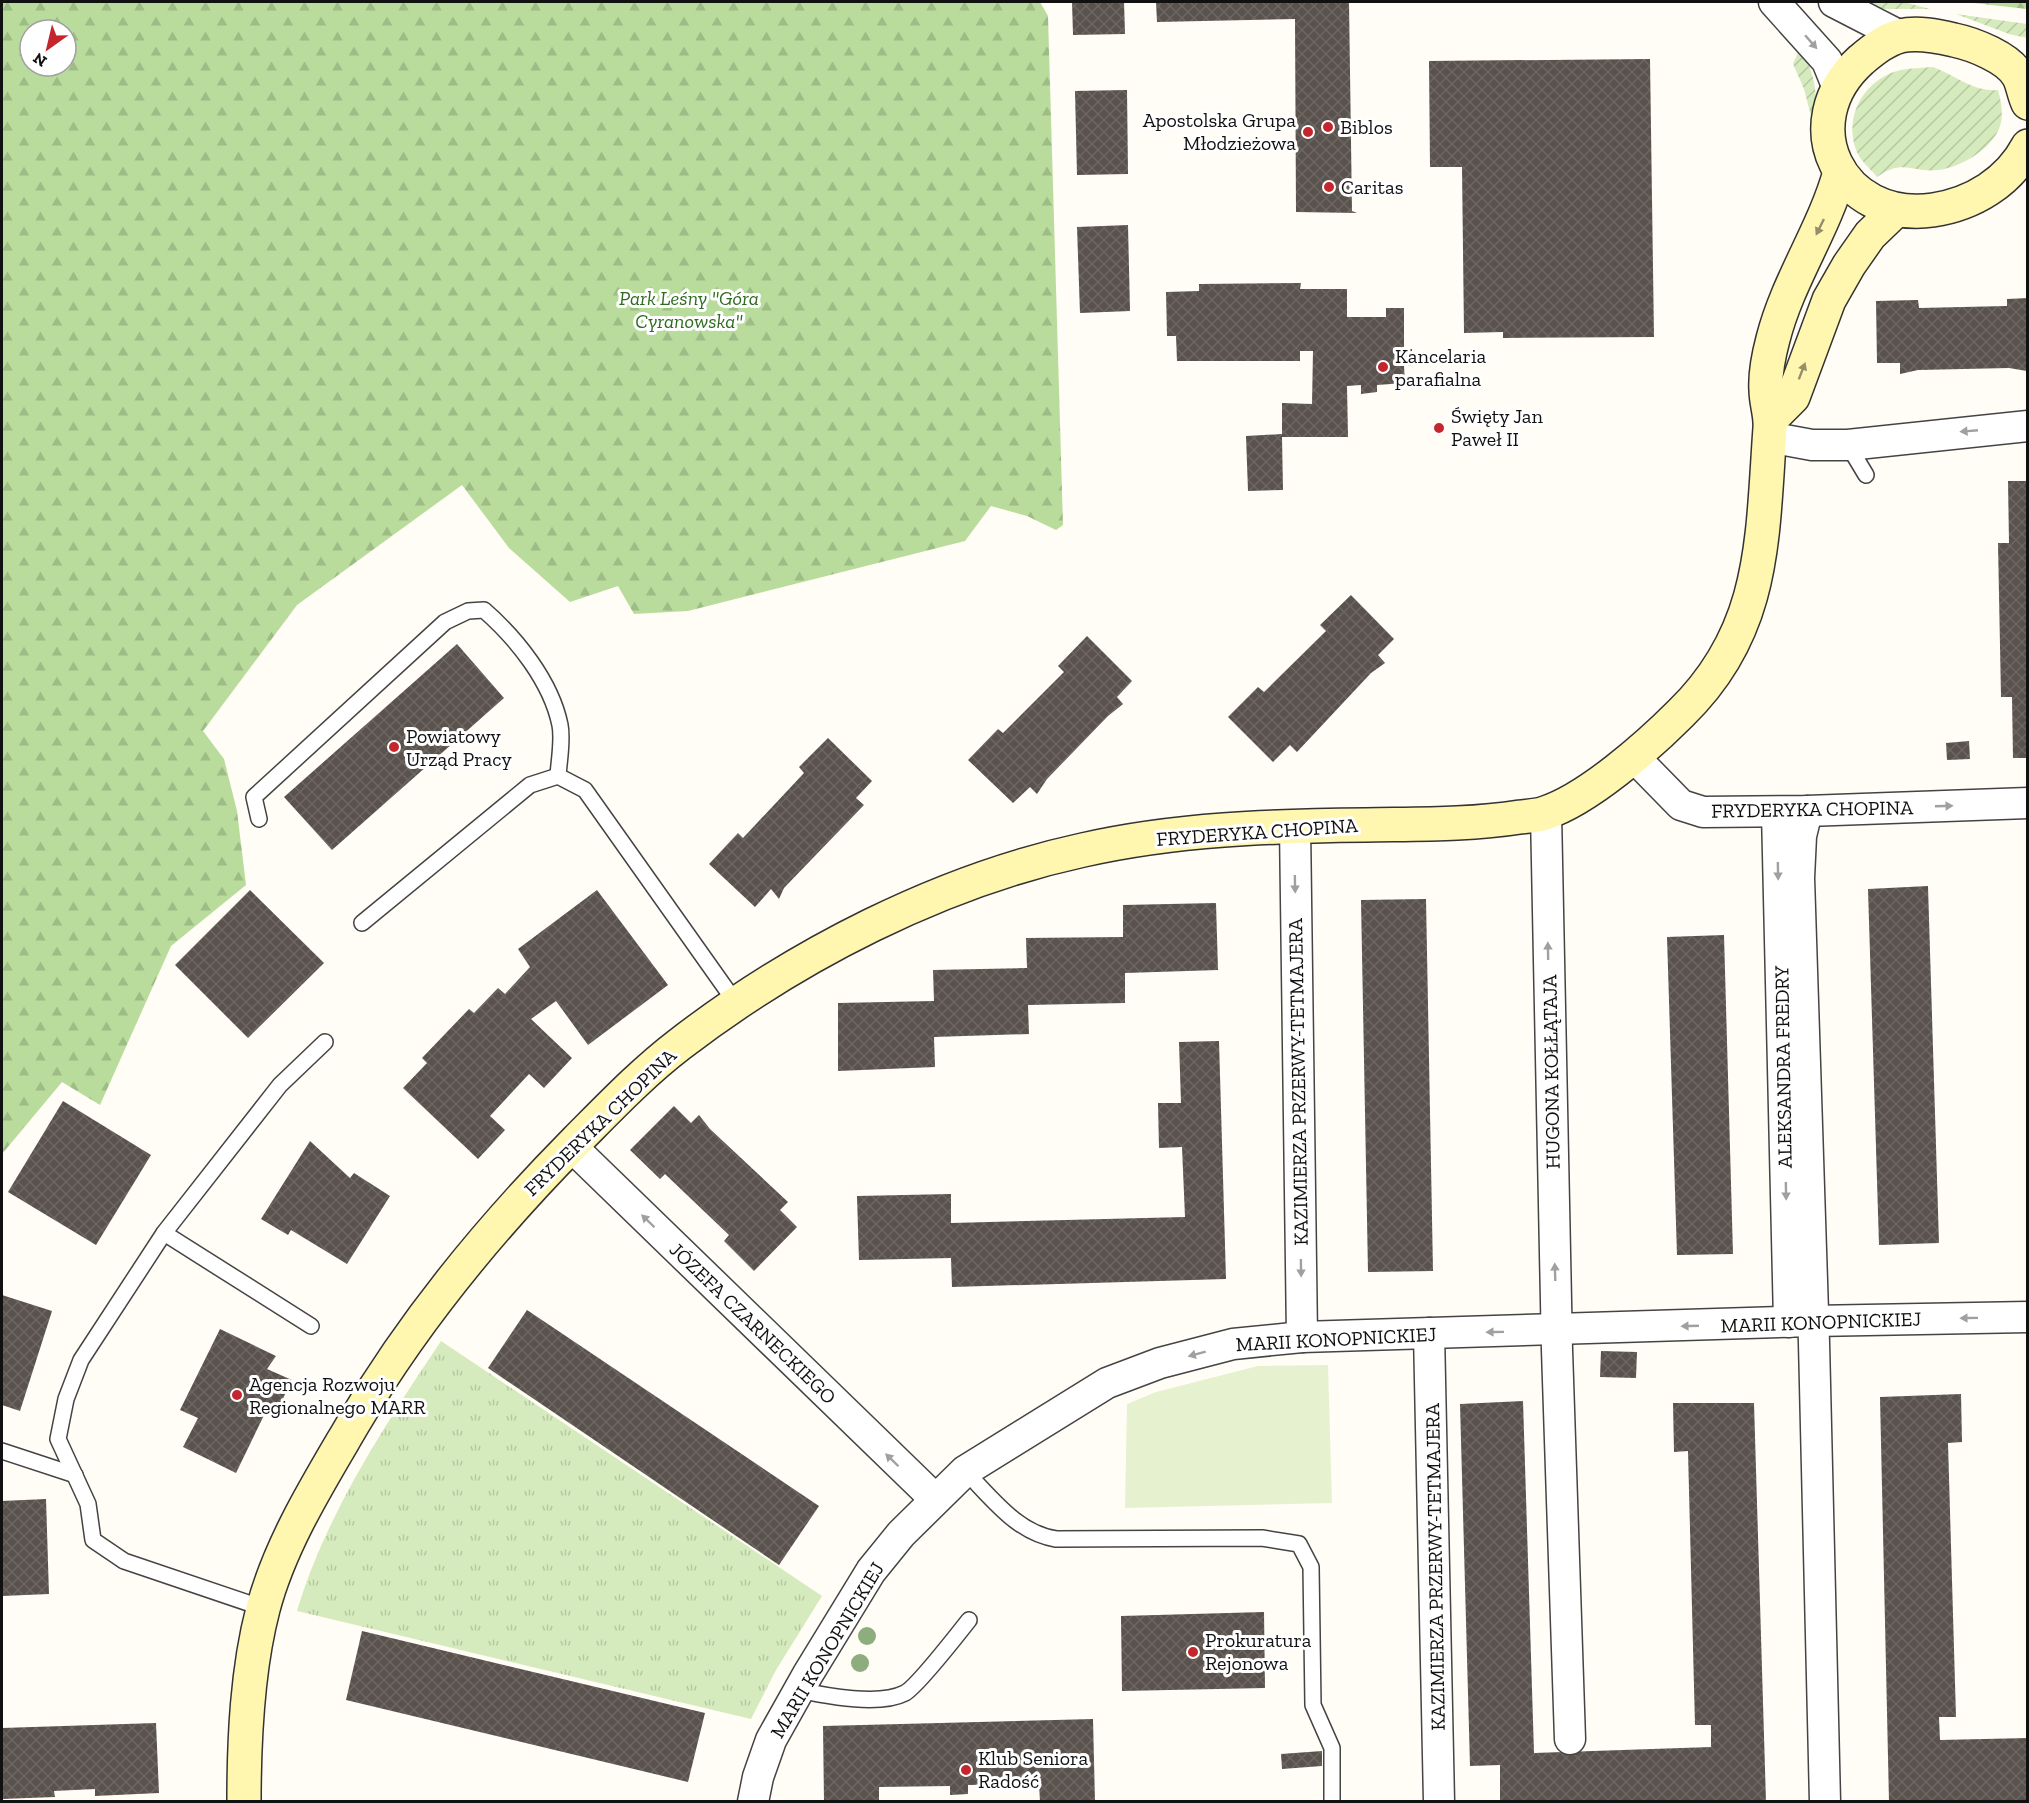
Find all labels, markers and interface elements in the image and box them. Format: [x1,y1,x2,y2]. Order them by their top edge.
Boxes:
north arrow [18,18,78,78]
one-way arrow [1804,34,1817,50]
text: N [30,49,50,71]
place label: Apostolska Grupa Młodzieżowa [1143,108,1296,155]
place label: Biblos [1340,115,1393,139]
marker: Biblos [1321,120,1335,134]
marker: Apostolska Grupa Młodzieżowa [1301,125,1315,139]
place label: Caritas [1341,175,1403,199]
marker: Caritas [1322,180,1336,194]
one-way arrow [1816,218,1825,235]
park label: Park Leśny "Góra Cyranowska" [619,286,759,333]
place label: Kancelaria parafialna [1395,344,1487,391]
marker: Kancelaria parafialna [1376,360,1390,374]
one-way arrow [1798,362,1808,380]
place label: Święty Jan Paweł II [1451,404,1543,451]
marker: Święty Jan Paweł II [1432,421,1446,435]
one-way arrow [1960,426,1979,436]
place label: Powiatowy Urząd Pracy [406,724,513,771]
marker: Powiatowy Urząd Pracy [387,740,401,754]
street label: FRYDERYKA CHOPINA [1711,795,1914,823]
one-way arrow [1935,801,1954,810]
street label: FRYDERYKA CHOPINA [1155,813,1360,851]
one-way arrow [1773,861,1782,880]
one-way arrow [1290,875,1300,894]
street label: KAZIMIERZA PRZERWY-TETMAJERA [1283,917,1313,1246]
one-way arrow [1543,942,1553,961]
street label: ALEKSANDRA FREDRY [1769,965,1797,1169]
street label: HUGONA KOŁŁĄTAJA [1537,974,1565,1169]
street label: FRYDERYKA CHOPINA [519,1042,682,1201]
one-way arrow [1781,1182,1791,1201]
one-way arrow [641,1214,655,1228]
street label: JÓZEFA CZARNECKIEGO [665,1237,841,1409]
one-way arrow [1297,1259,1306,1278]
one-way arrow [1551,1263,1560,1282]
street label: MARII KONOPNICKIEJ [1720,1306,1922,1338]
one-way arrow [1960,1314,1979,1323]
one-way arrow [1681,1321,1700,1330]
street label: MARII KONOPNICKIEJ [1235,1322,1437,1356]
one-way arrow [1486,1327,1505,1337]
one-way arrow [1188,1349,1206,1359]
place label: Agencja Rozwoju Regionalnego MARR [249,1372,426,1419]
marker: Agencja Rozwoju Regionalnego MARR [230,1388,244,1402]
street label: KAZIMIERZA PRZERWY-TETMAJERA [1420,1402,1450,1731]
one-way arrow [886,1453,900,1467]
street label: MARII KONOPNICKIEJ [765,1558,889,1742]
place label: Prokuratura Rejonowa [1205,1628,1312,1675]
marker: Prokuratura Rejonowa [1186,1645,1200,1659]
place label: Klub Seniora Radość [978,1746,1088,1793]
marker: Klub Seniora Radość [959,1763,973,1777]

